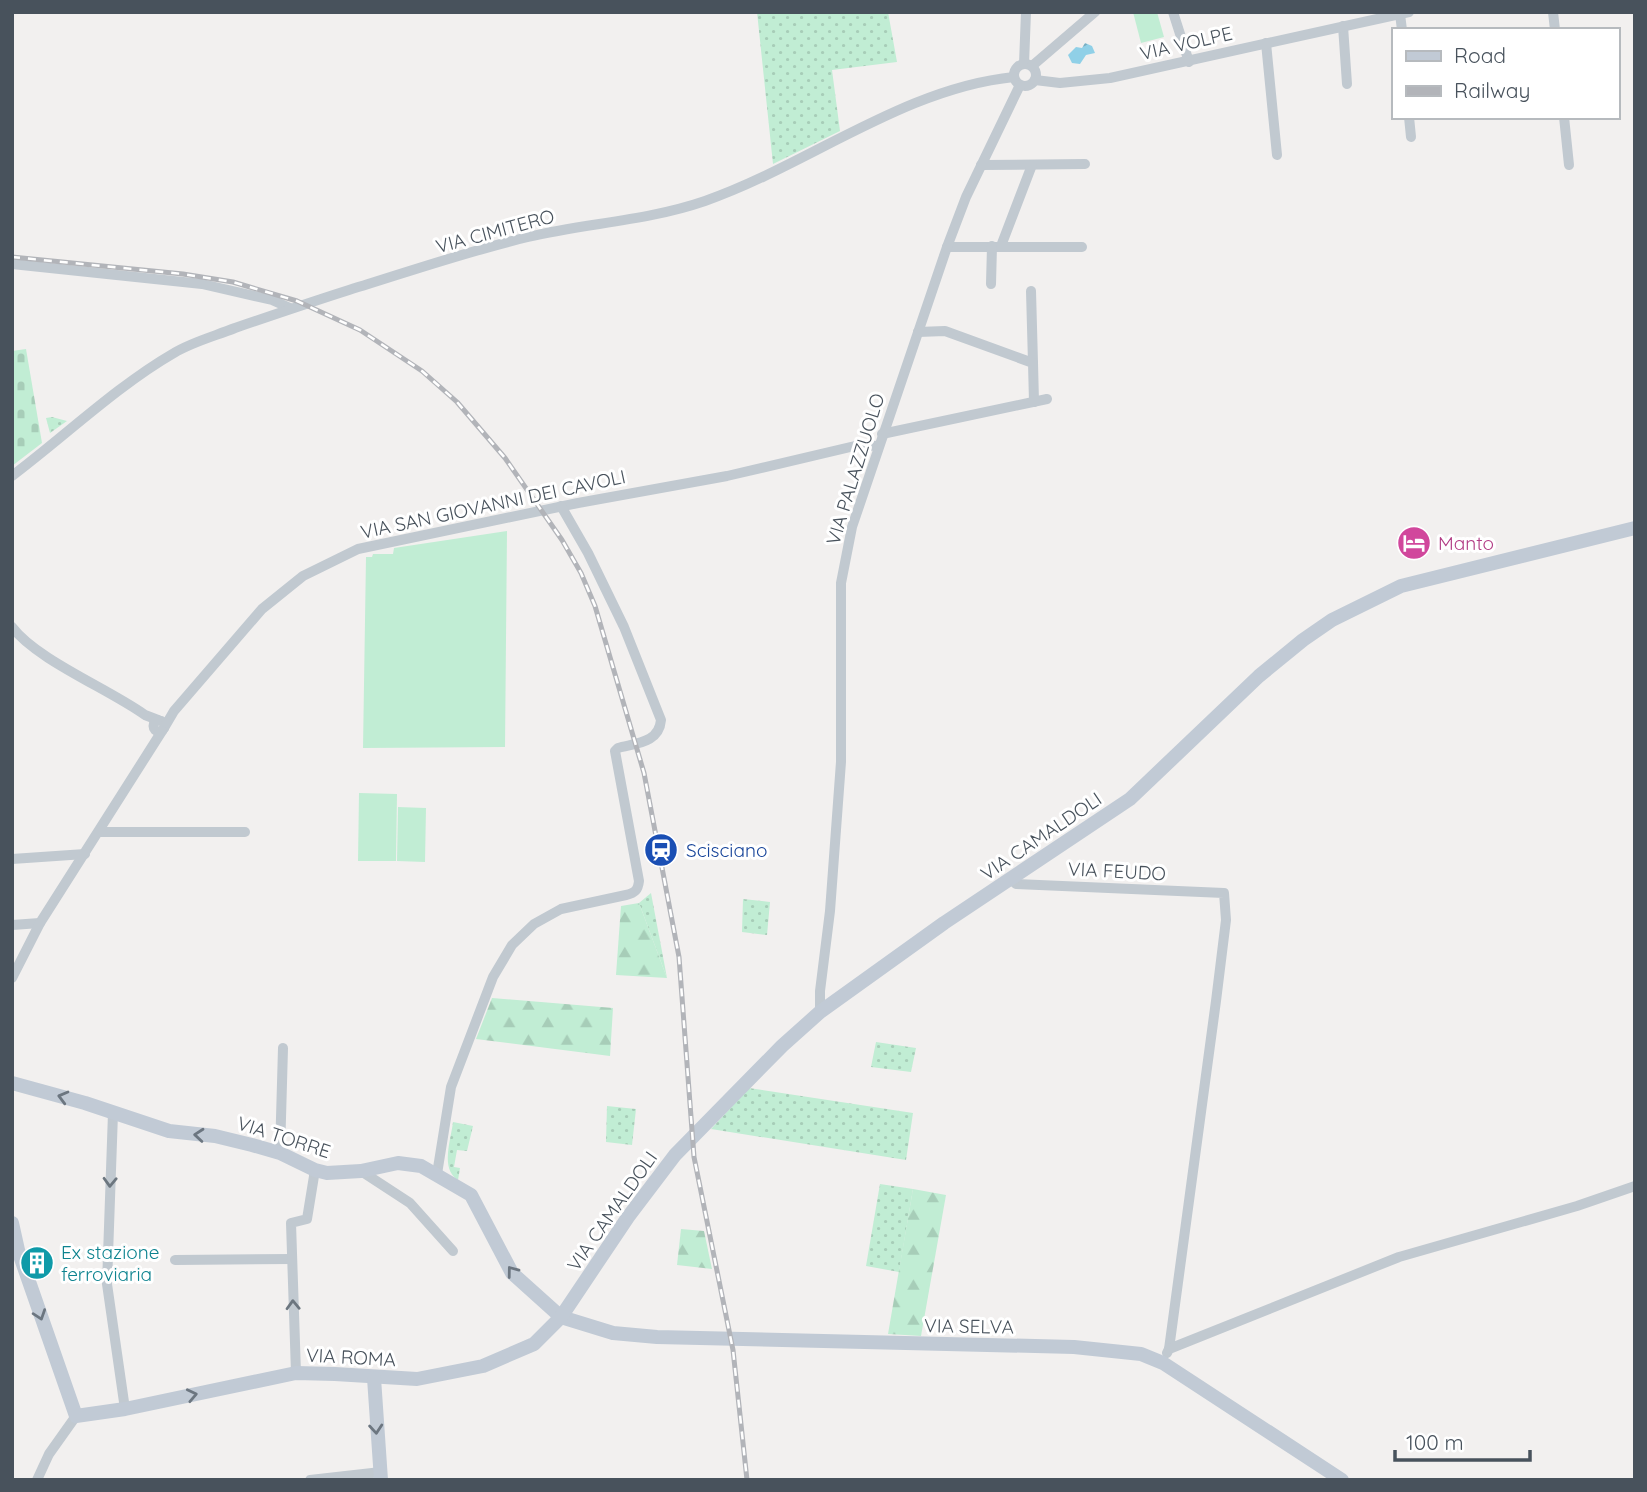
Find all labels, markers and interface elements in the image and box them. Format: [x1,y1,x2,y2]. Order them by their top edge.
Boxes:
street label: VIA VOLPE [1137,21,1235,65]
legend [1392,28,1619,119]
text: Road [1454,42,1506,68]
text: Railway [1454,77,1530,103]
street label: VIA CIMITERO [433,204,557,258]
street label: VIA PALAZZUOLO [821,390,889,548]
street label: VIA SAN GIOVANNI DEI CAVOLI [358,464,628,544]
hotel icon: Manto [1395,524,1433,562]
place label: Manto [1438,531,1494,555]
street label: VIA CAMALDOLI [976,787,1106,885]
station icon: Scisciano [642,831,680,869]
place label: Scisciano [686,838,767,862]
street label: VIA FEUDO [1067,856,1167,886]
one-way arrow [57,1091,69,1105]
street label: VIA TORRE [234,1111,334,1163]
one-way arrow [193,1128,204,1143]
street label: VIA CAMALDOLI [562,1146,662,1276]
one-way arrow [103,1176,118,1187]
place label: Ex stazione ferroviaria [61,1240,159,1286]
building icon: Ex stazione ferroviaria [18,1244,56,1282]
one-way arrow [508,1266,521,1278]
one-way arrow [286,1299,301,1310]
one-way arrow [32,1308,46,1320]
street label: VIA SELVA [924,1313,1014,1339]
street label: VIA ROMA [305,1343,397,1371]
one-way arrow [186,1388,198,1403]
scale bar [1395,1418,1530,1462]
one-way arrow [369,1423,384,1435]
text: 100 m [1406,1429,1464,1455]

